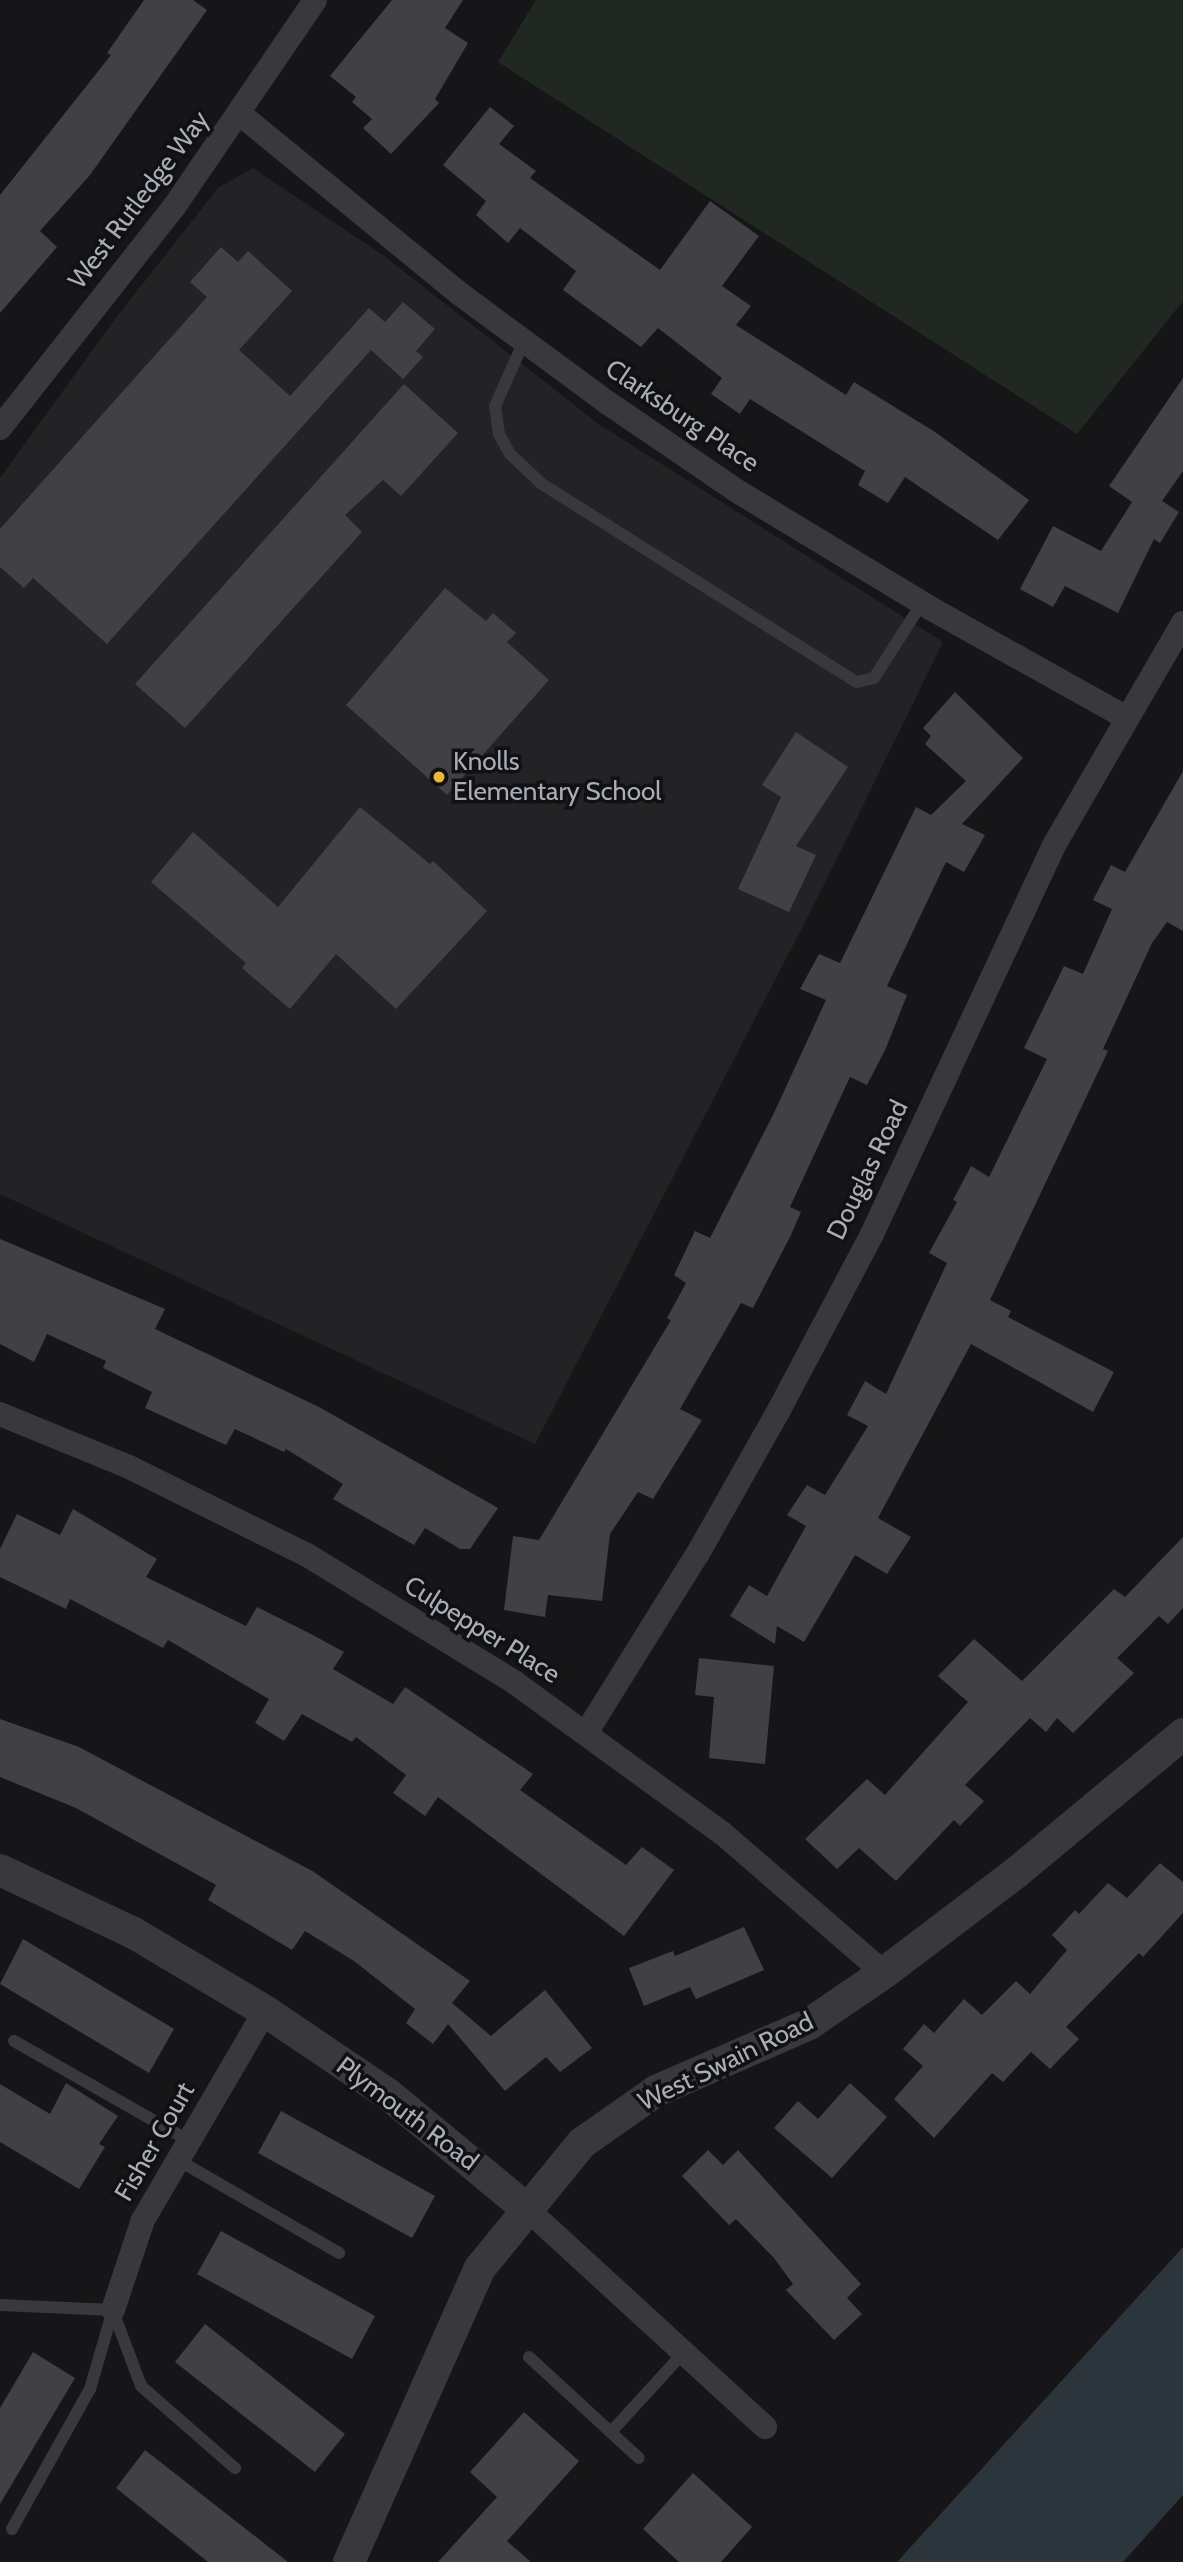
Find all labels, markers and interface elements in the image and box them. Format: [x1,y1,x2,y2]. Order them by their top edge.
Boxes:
street label: West Rutledge Way [62,105,216,295]
street label: Clarksburg Place [599,353,765,479]
place label: Knolls Elementary School [453,746,661,808]
marker: Knolls Elementary School [431,769,447,785]
street label: Douglas Road [821,1095,915,1245]
street label: Culpepper Place [398,1570,566,1690]
street label: West Swain Road [633,2006,819,2118]
street label: Plymouth Road [330,2050,484,2178]
street label: Fisher Court [109,2077,201,2207]

